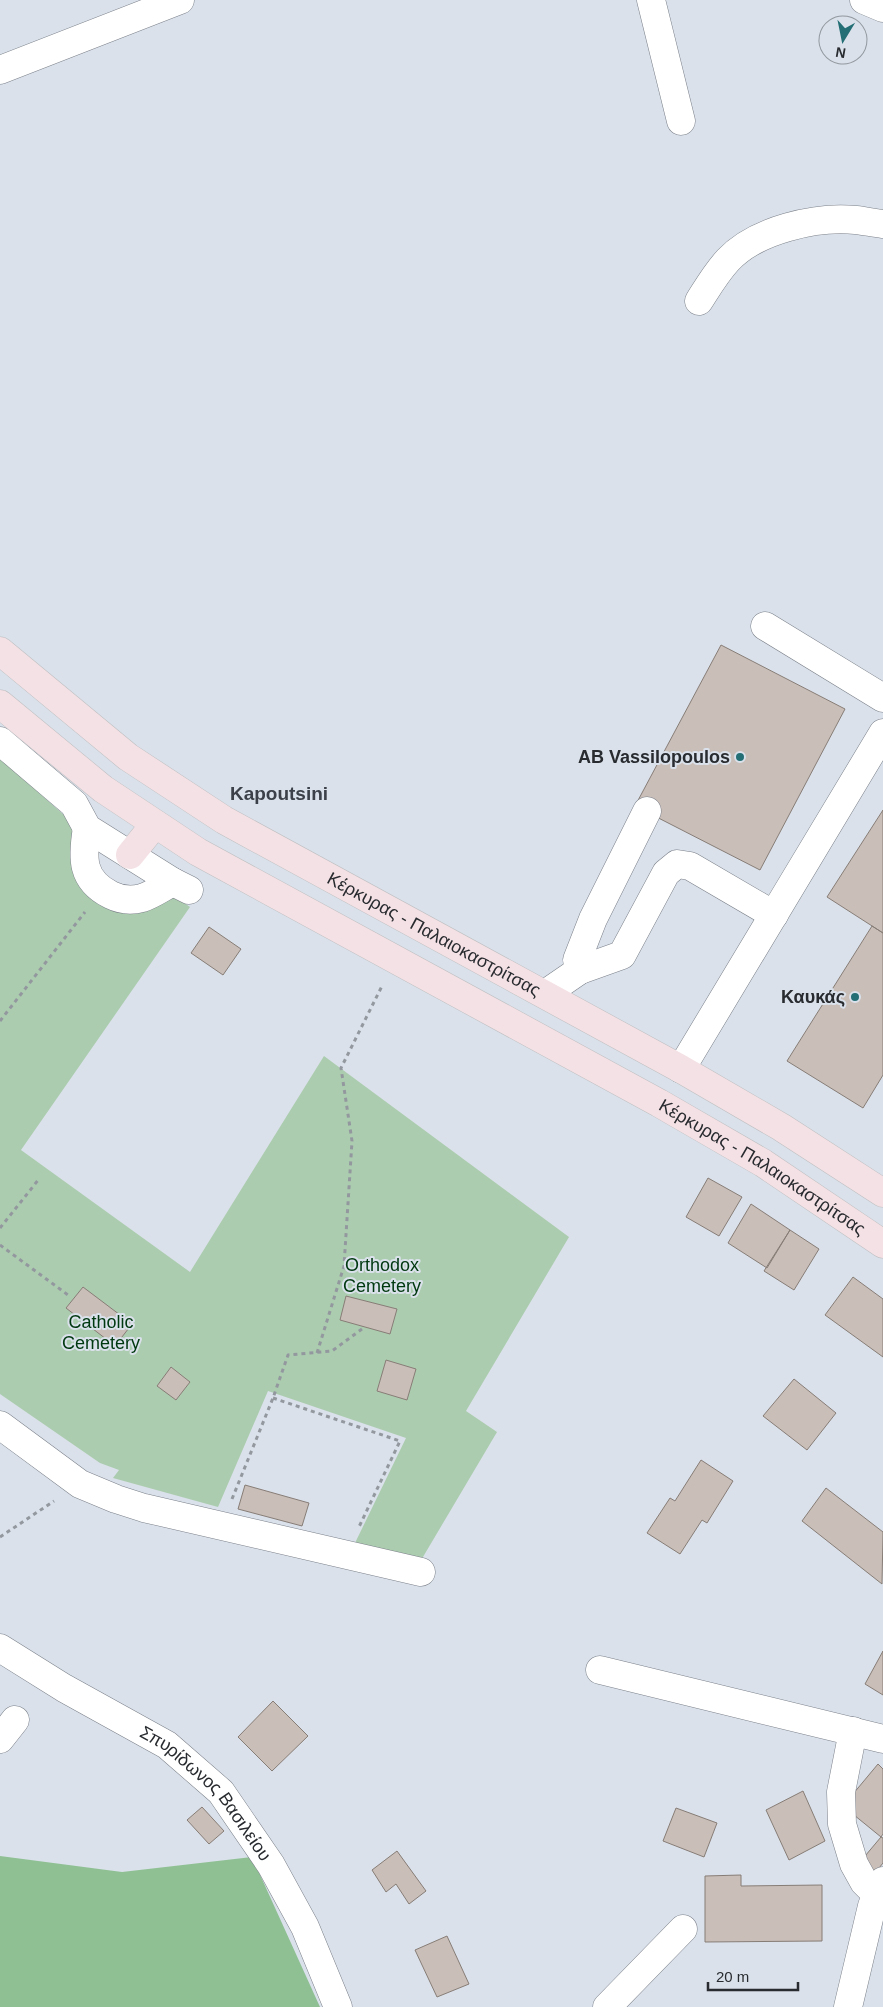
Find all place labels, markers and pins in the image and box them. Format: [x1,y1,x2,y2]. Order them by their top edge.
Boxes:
place label: AB Vassilopoulos [578,747,730,767]
marker: AB Vassilopoulos [734,751,746,763]
place label: Καυκάς [781,987,845,1007]
marker: Καυκάς [849,991,861,1003]

